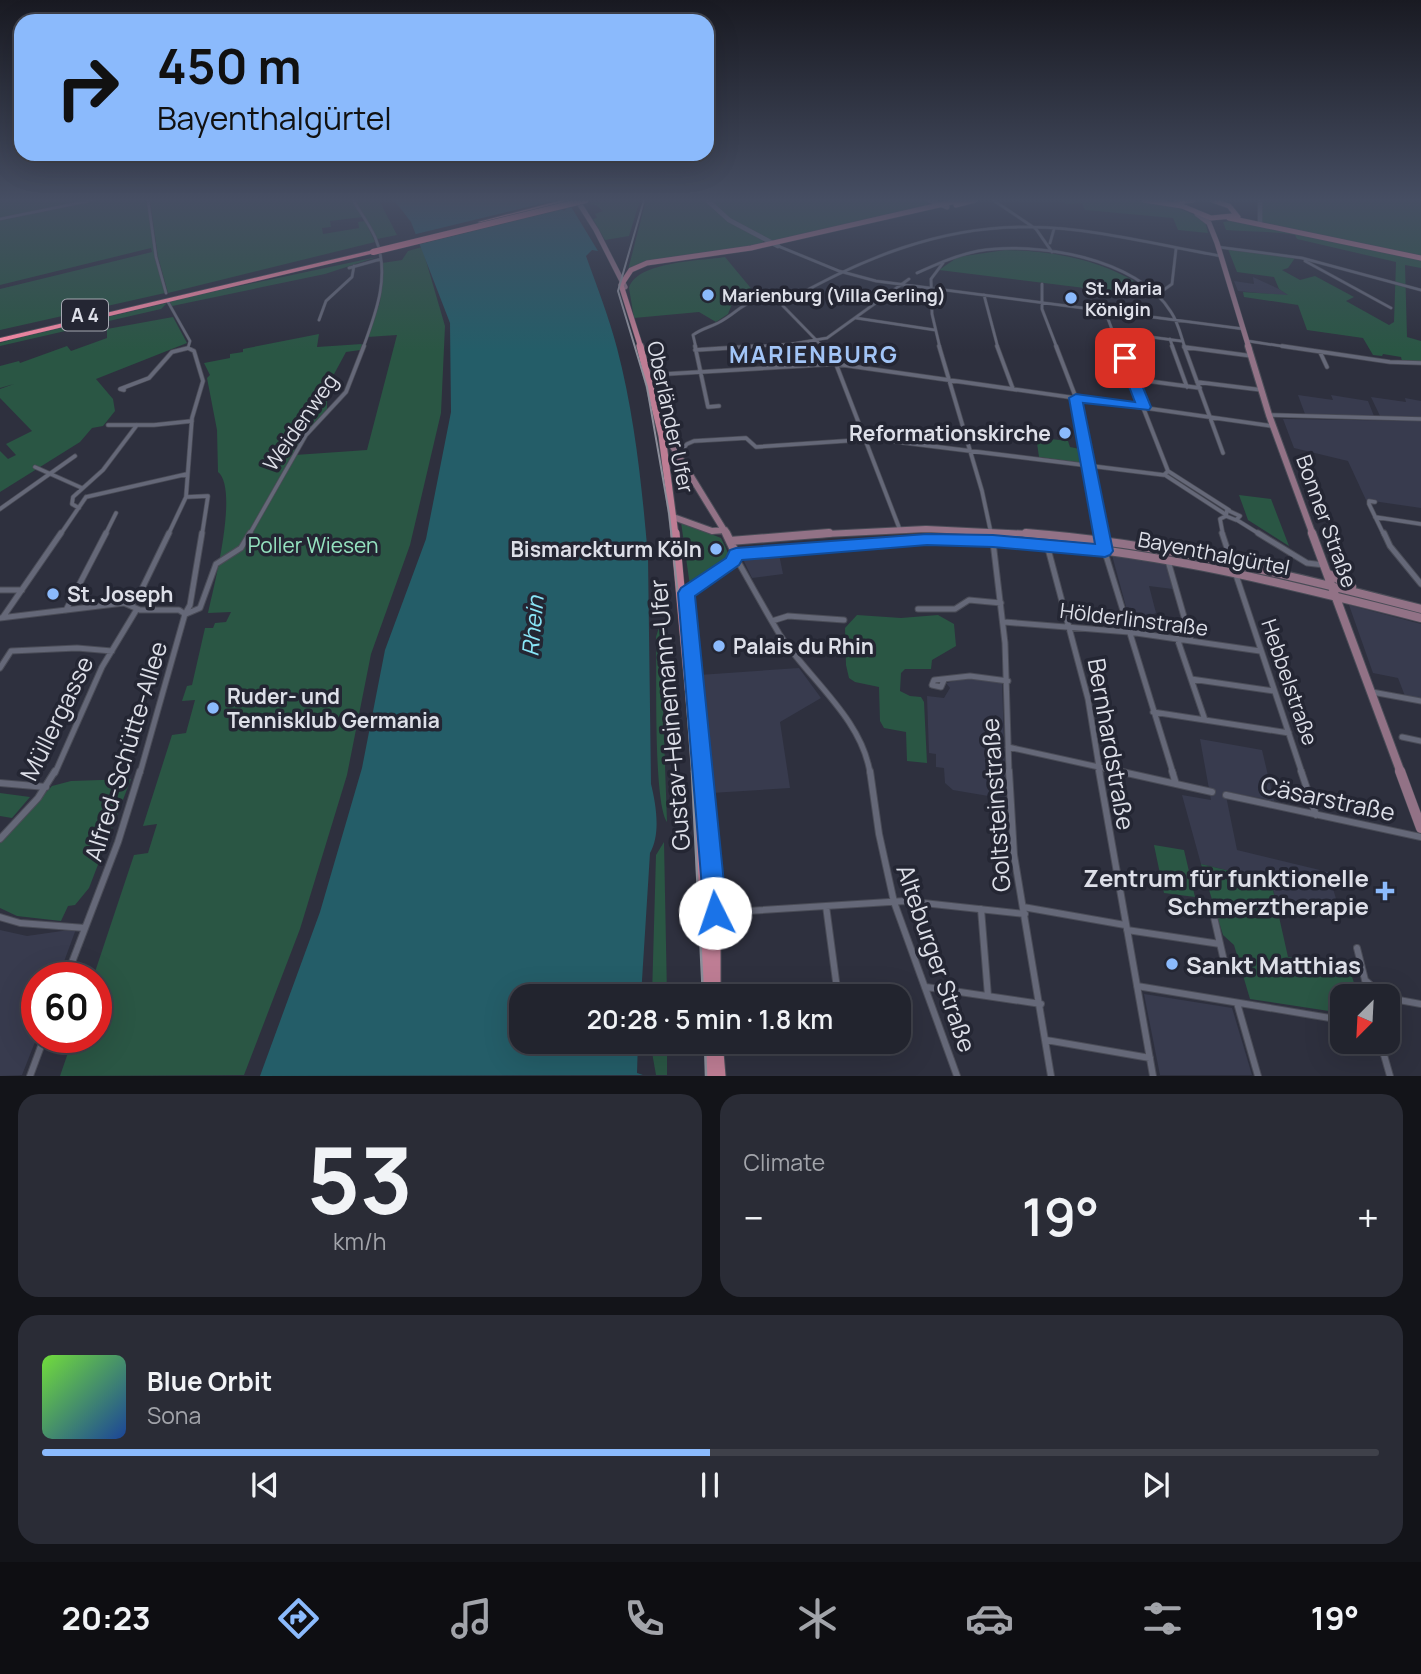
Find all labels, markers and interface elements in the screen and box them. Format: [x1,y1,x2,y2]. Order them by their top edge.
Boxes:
text: 450 m [157,32,302,99]
icon: right [42,42,133,133]
text: Bayenthalgürtel [157,96,392,140]
place label: St. Maria Königin [1085,276,1162,321]
place label: Marienburg (Villa Gerling) [722,283,946,307]
marker: Marienburg (Villa Gerling) [700,287,716,303]
marker: St. Maria Königin [1063,290,1079,306]
road number: A 4 [62,300,108,330]
pin [1095,328,1155,388]
district label: MARIENBURG [729,338,899,370]
street label: Oberländer Ufer [641,339,701,496]
icon: arrive [1106,339,1144,377]
street label: Weidenweg [256,368,344,476]
place label: Reformationskirche [849,419,1051,447]
marker: Reformationskirche [1057,425,1073,441]
street label: Bonner Straße [1290,451,1364,591]
street label: Bayenthalgürtel [1136,525,1292,581]
park label: Poller Wiesen [248,531,378,559]
place label: Bismarckturm Köln [511,535,702,563]
marker: Bismarckturm Köln [708,541,724,557]
street label: Gustav-Heinemann-Ufer [641,578,697,852]
place label: St. Joseph [67,580,173,608]
marker: St. Joseph [45,586,61,602]
water label: Rhein [513,593,551,658]
street label: Hölderlinstraße [1058,596,1210,642]
street label: Hebbelstraße [1255,615,1325,749]
place label: Palais du Rhin [733,632,874,660]
street label: Alfred-Schütte-Allee [76,637,174,865]
marker: Palais du Rhin [711,638,727,654]
street label: Müllergasse [12,650,100,786]
street label: Bernhardstraße [1081,655,1143,833]
place label: Ruder- und Tennisklub Germania [227,682,440,734]
marker: Ruder- und Tennisklub Germania [205,700,221,716]
street label: Goltsteinstraße [972,717,1018,893]
street label: Cäsarstraße [1258,768,1398,828]
street label: Alteburger Straße [889,860,985,1056]
place label: Zentrum für funktionelle Schmerztherapie [1083,861,1369,922]
position arrow [678,876,752,950]
marker: Zentrum für funktionelle Schmerztherapie [1375,881,1395,901]
place label: Sankt Matthias [1186,948,1361,981]
marker: Sankt Matthias [1164,956,1180,972]
speed limit sign: 60 [21,962,112,1053]
north arrow [1330,984,1400,1054]
map controls [1330,984,1400,1054]
text: 20:28 · 5 min · 1.8 km [587,1001,833,1037]
text: 53 [307,1117,413,1241]
text: Climate [744,1146,825,1178]
text: 19° [1022,1181,1099,1252]
text: − [744,1191,764,1243]
text: + [1357,1191,1379,1243]
text: km/h [333,1225,387,1257]
text: Blue Orbit [147,1363,272,1399]
text: Sona [147,1399,201,1431]
icon: previous [246,1466,284,1504]
icon: pause [691,1466,729,1504]
icon: next [1137,1466,1175,1504]
icon: directions [274,1594,323,1643]
icon: music [447,1594,496,1643]
icon: phone [620,1594,669,1643]
icon: climate [793,1594,842,1643]
icon: car [965,1594,1014,1643]
icon: filters [1138,1594,1187,1643]
text: 20:23 [62,1596,151,1640]
text: 19° [1311,1596,1359,1640]

